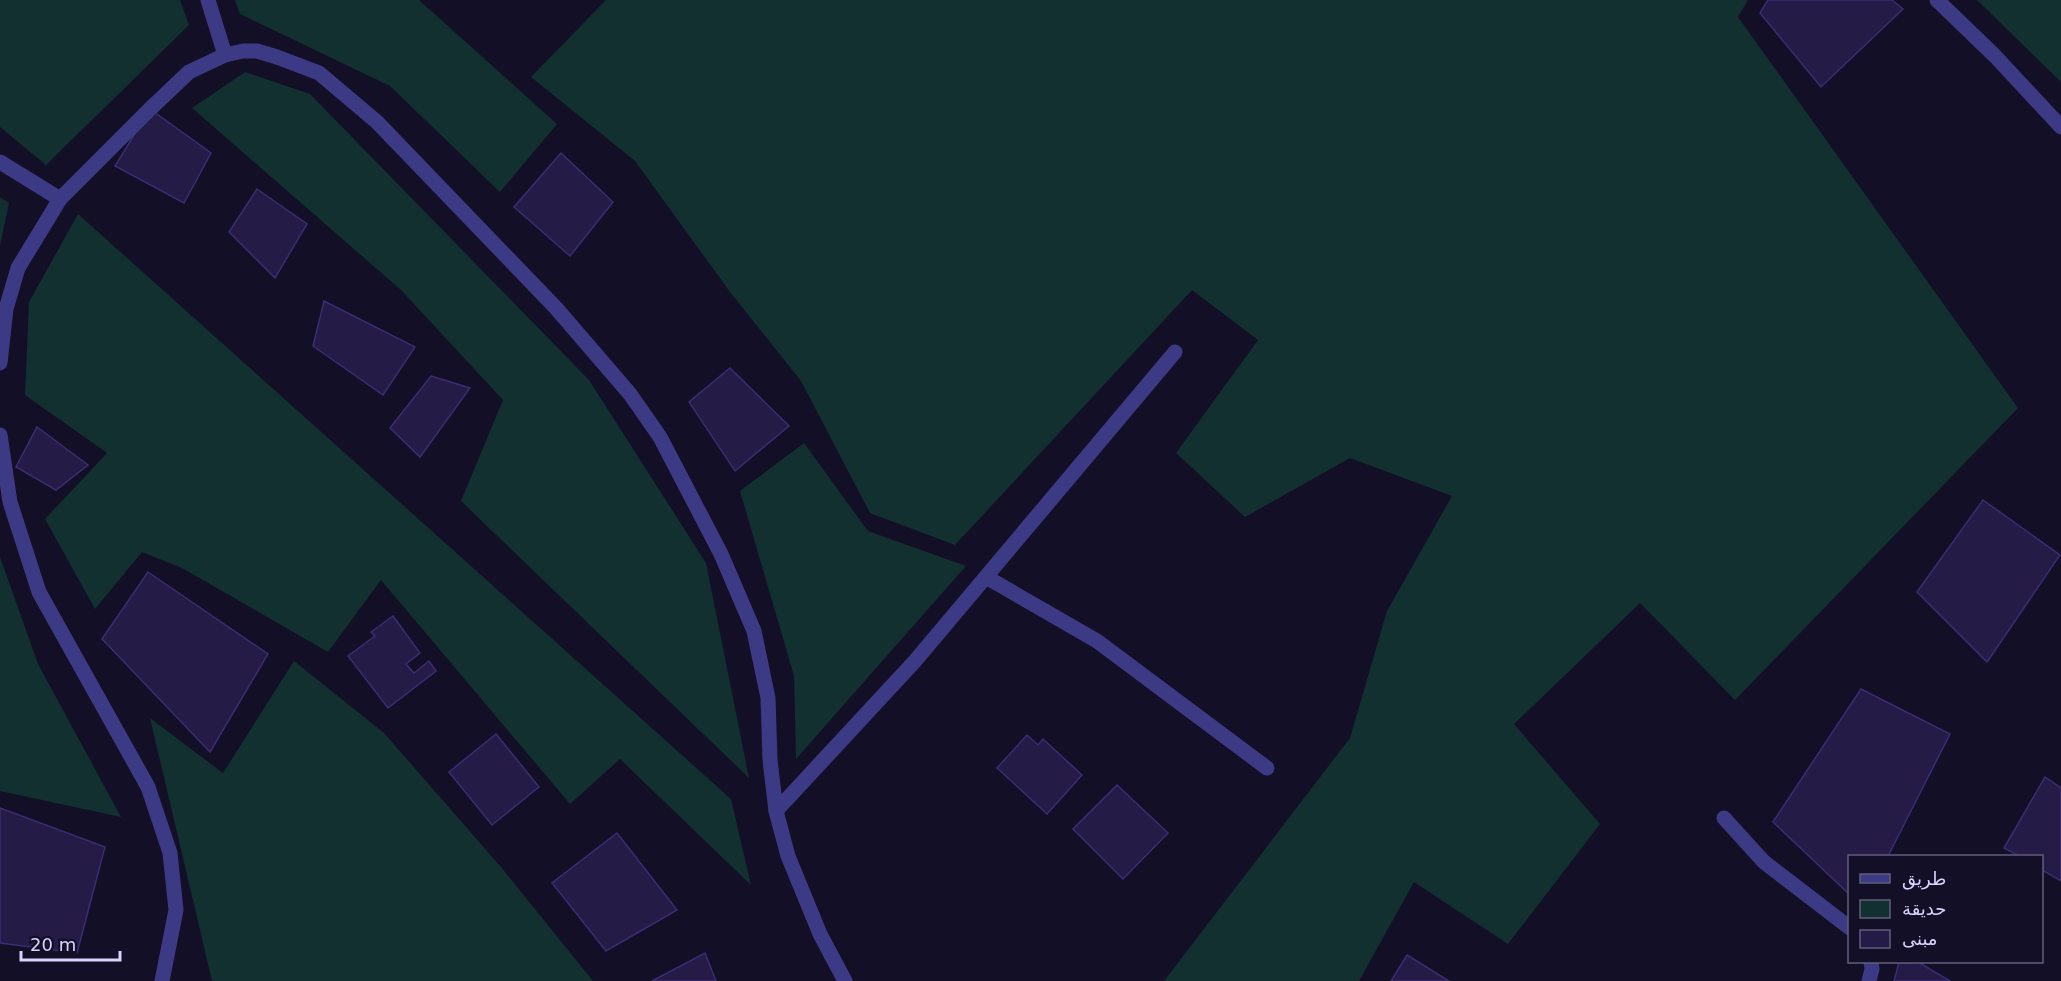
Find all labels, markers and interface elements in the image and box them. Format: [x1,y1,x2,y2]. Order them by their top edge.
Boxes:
legend [1848,855,2043,963]
text: طريق [1902,868,1946,890]
text: حديقة [1902,898,1946,919]
scale bar [21,924,120,962]
text: مبنى [1902,928,1938,949]
text: 20 m [30,934,76,955]

